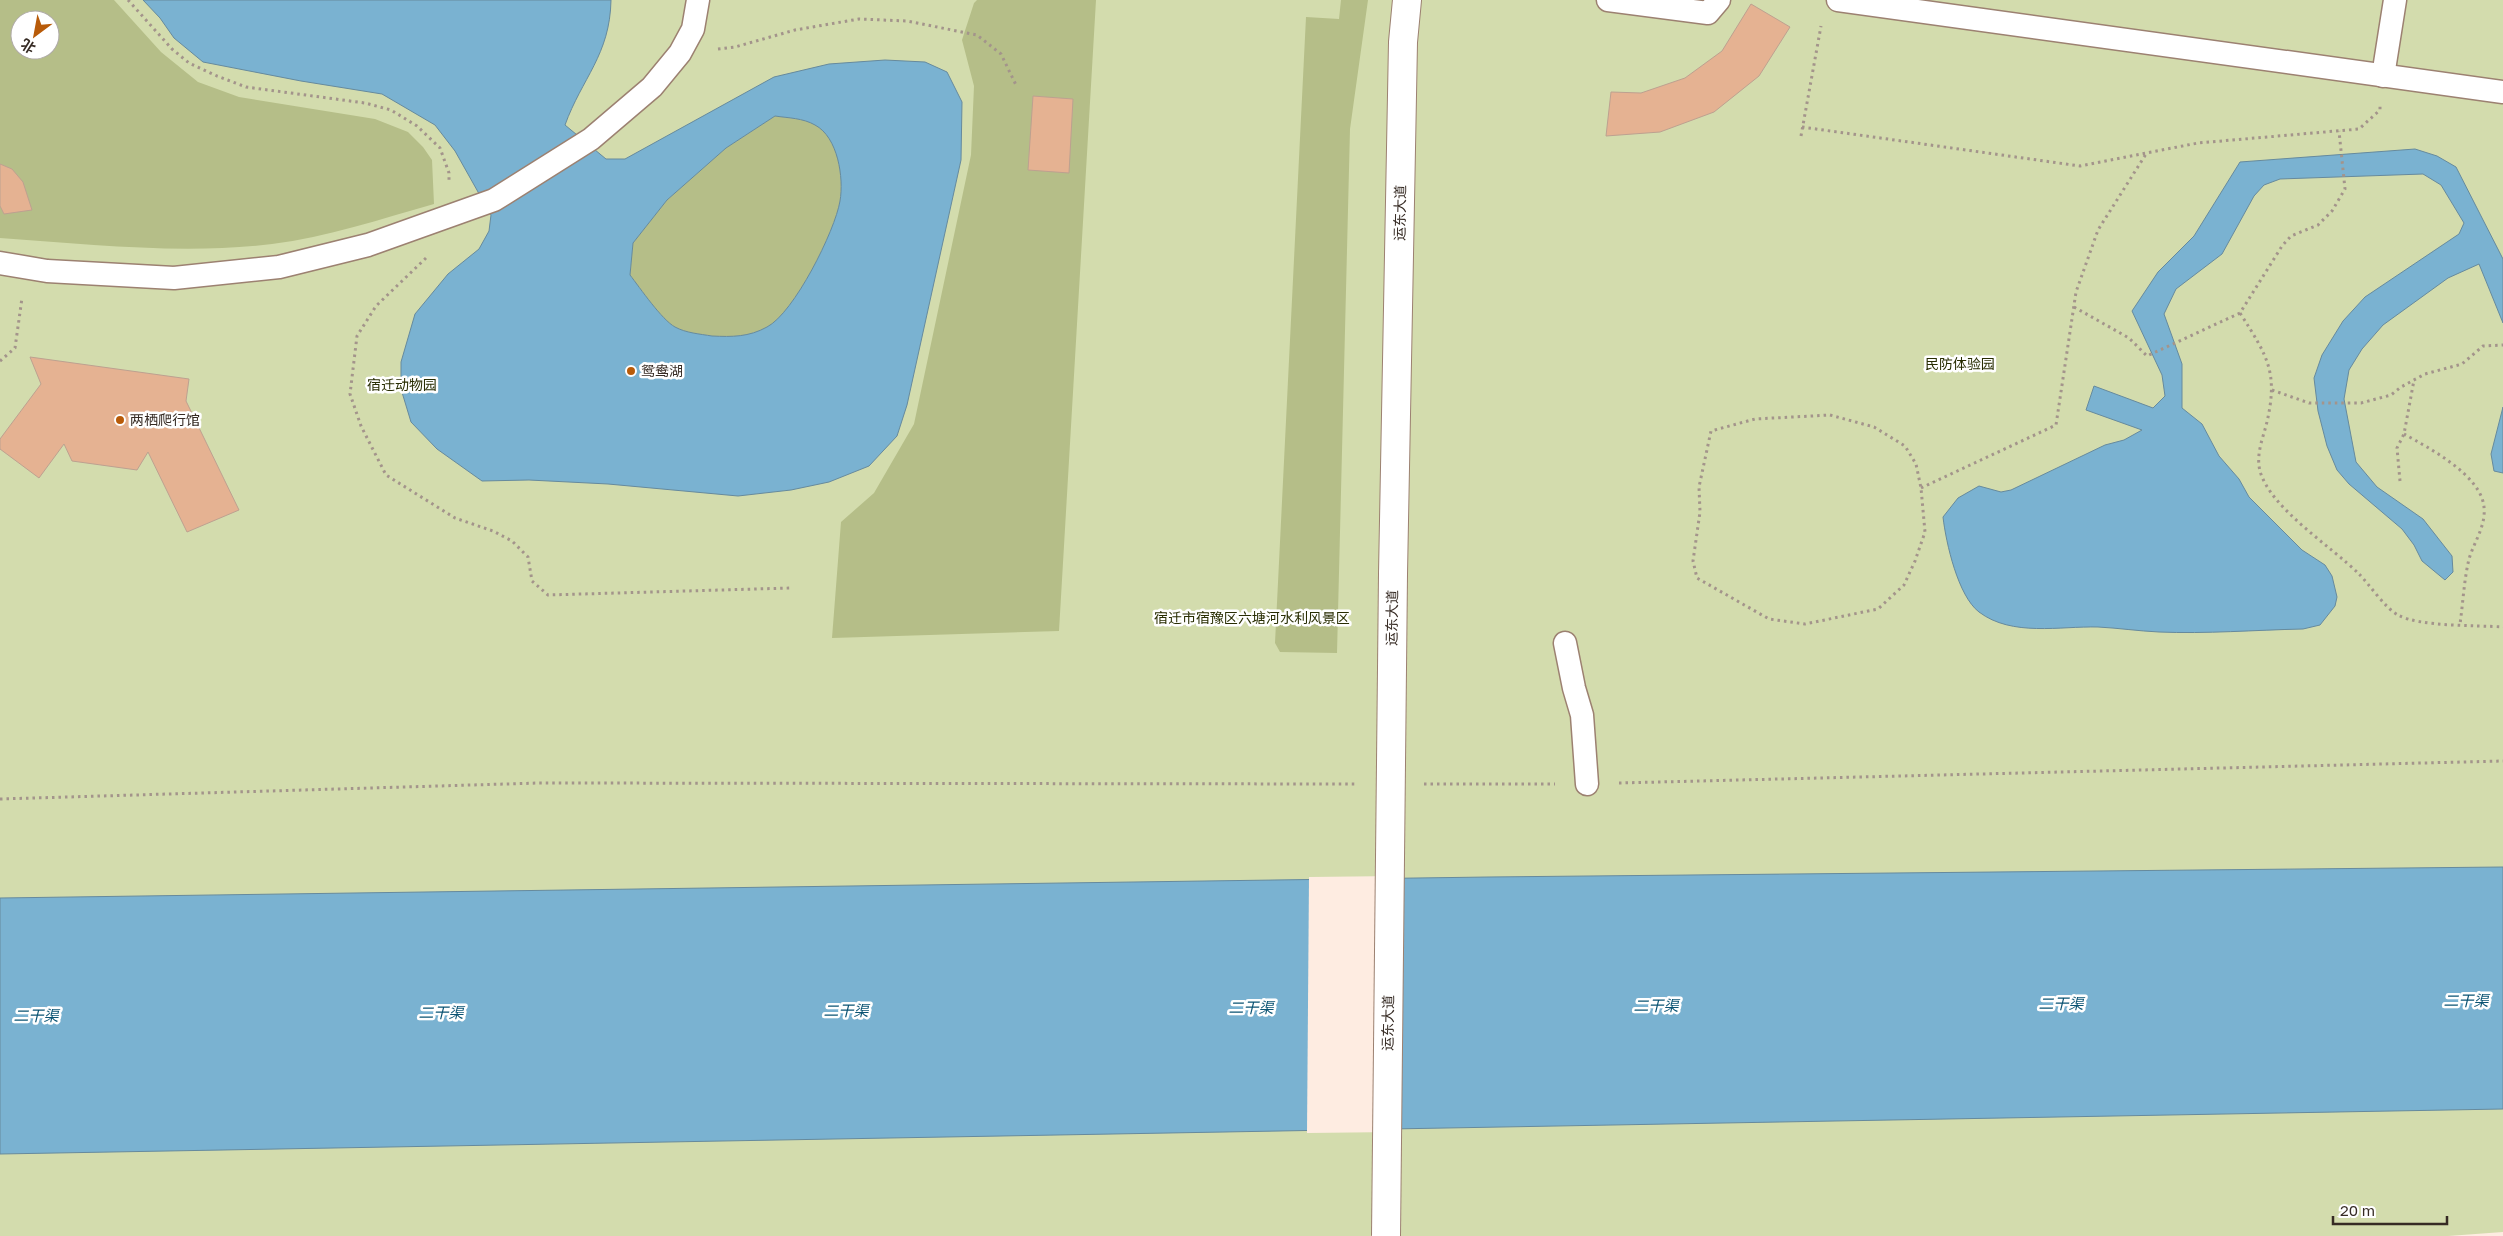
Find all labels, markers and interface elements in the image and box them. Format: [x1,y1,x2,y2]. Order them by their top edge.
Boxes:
north arrow [10,10,60,60]
text: 北 [17,36,38,57]
street label: 运东大道 [1391,185,1408,241]
park label: 民防体验园 [1925,355,1995,372]
place label: 鸳鸯湖 [641,362,683,379]
marker: 鸳鸯湖 [625,365,637,377]
park label: 宿迁动物园 [367,376,437,393]
place label: 两栖爬行馆 [130,411,200,428]
marker: 两栖爬行馆 [114,414,126,426]
street label: 运东大道 [1383,590,1400,646]
park label: 宿迁市宿豫区六塘河水利风景区 [1154,609,1350,626]
water label: 二干渠 [2443,991,2490,1009]
water label: 二干渠 [2038,994,2085,1012]
street label: 运东大道 [1379,995,1396,1051]
water label: 二干渠 [1633,996,1680,1014]
water label: 二干渠 [1228,998,1275,1016]
water label: 二干渠 [823,1001,870,1019]
water label: 二干渠 [418,1003,465,1021]
water label: 二干渠 [13,1006,60,1024]
scale bar [2333,1194,2447,1226]
text: 20 m [2340,1201,2375,1219]

